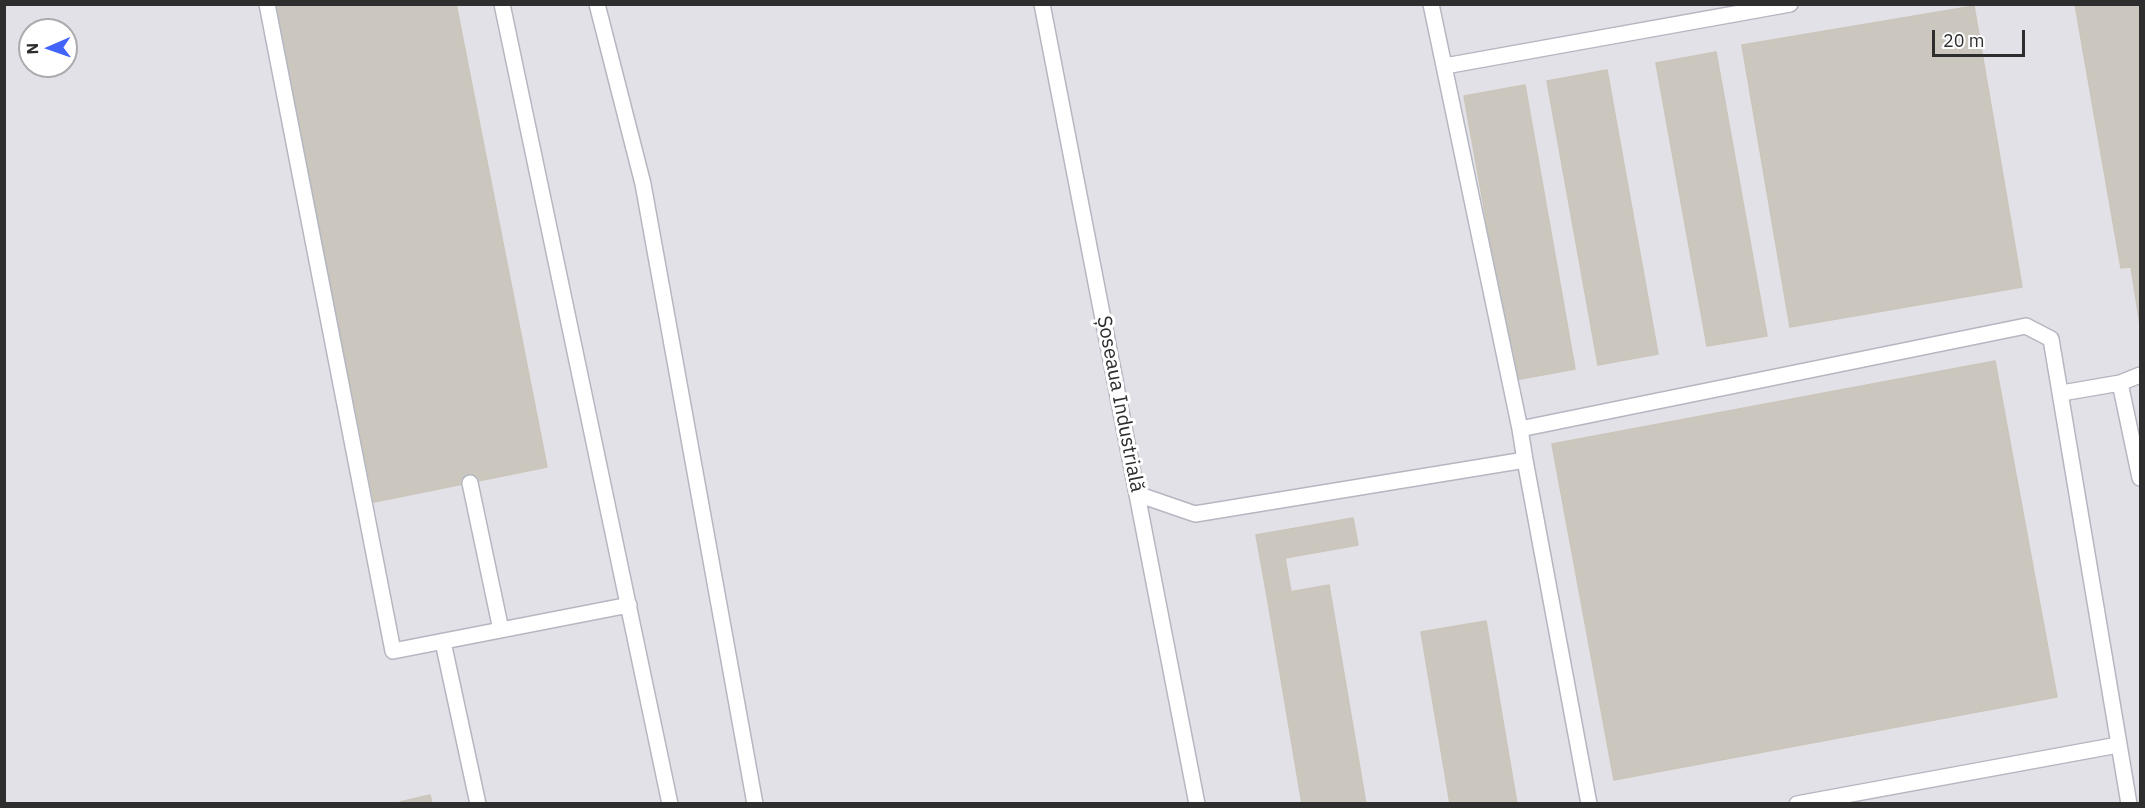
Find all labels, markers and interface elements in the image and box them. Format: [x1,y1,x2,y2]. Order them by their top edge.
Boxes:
north arrow [18,18,78,78]
scale bar [1935,18,2028,56]
text: 20 m [1943,29,1985,52]
text: N [22,42,42,55]
street label: Șoseaua Industrială [1091,314,1149,494]

